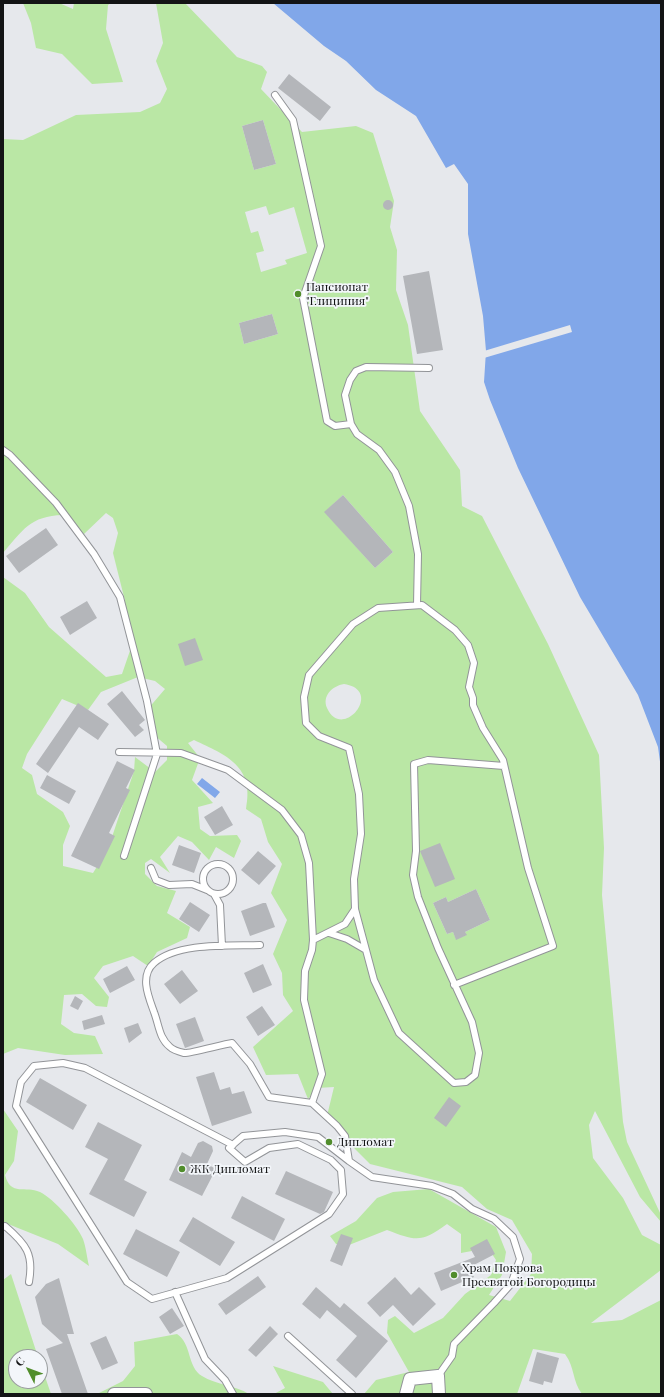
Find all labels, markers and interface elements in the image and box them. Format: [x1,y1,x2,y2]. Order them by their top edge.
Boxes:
place label: Пансионат "Глициния" [306,280,369,308]
marker: Пансионат "Глициния" [293,289,303,299]
place label: Дипломат [337,1135,394,1149]
marker: Дипломат [324,1137,334,1147]
place label: ЖК Дипломат [190,1162,270,1176]
marker: ЖК Дипломат [177,1164,187,1174]
place label: Храм Покрова Пресвятой Богородицы [462,1261,596,1289]
marker: Храм Покрова Пресвятой Богородицы [449,1270,459,1280]
north arrow [8,1349,48,1389]
text: С [11,1353,28,1369]

